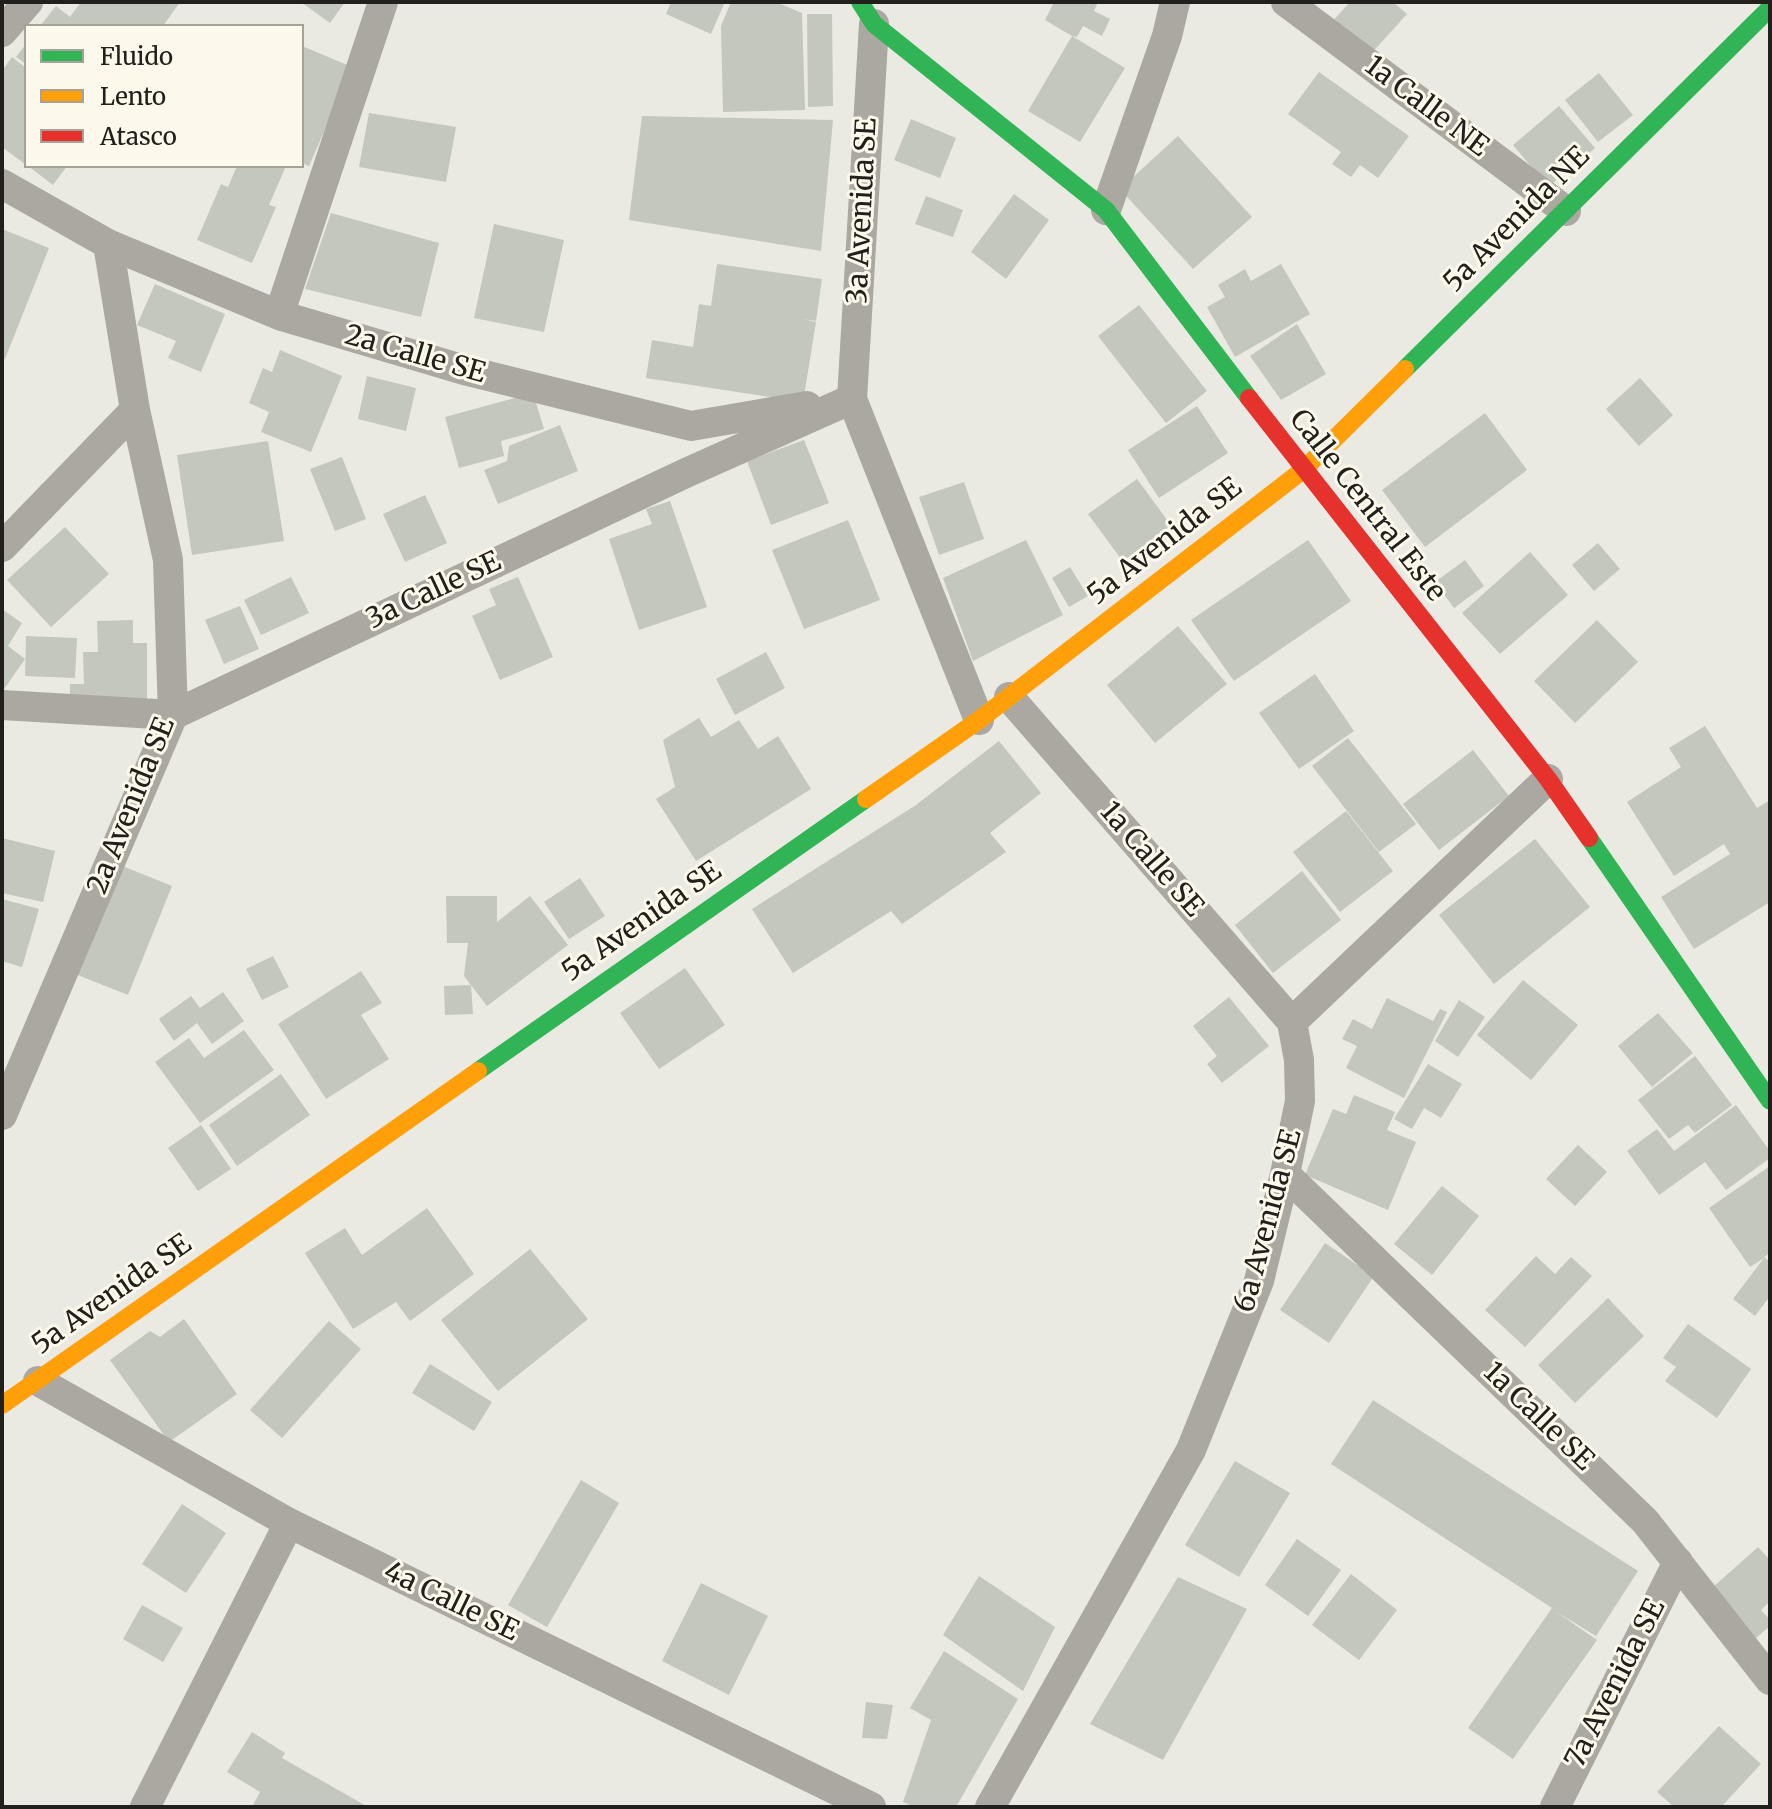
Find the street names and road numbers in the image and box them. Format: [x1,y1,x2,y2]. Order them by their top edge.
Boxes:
street label: 1a Calle NE [1358,50,1494,164]
street label: 3a Avenida SE [841,117,885,305]
street label: 5a Avenida NE [1437,140,1597,300]
street label: 2a Calle SE [341,319,489,391]
street label: Calle Central Este [1282,404,1452,608]
street label: 5a Avenida SE [1081,471,1249,613]
street label: 3a Calle SE [362,545,506,637]
street label: 2a Avenida SE [81,713,183,899]
street label: 1a Calle SE [1092,796,1210,924]
street label: 5a Avenida SE [556,855,728,989]
street label: 6a Avenida SE [1228,1126,1310,1316]
street label: 5a Avenida SE [26,1228,198,1362]
street label: 1a Calle SE [1476,1356,1600,1478]
street label: 4a Calle SE [378,1555,524,1649]
street label: 7a Avenida SE [1559,1594,1673,1774]

